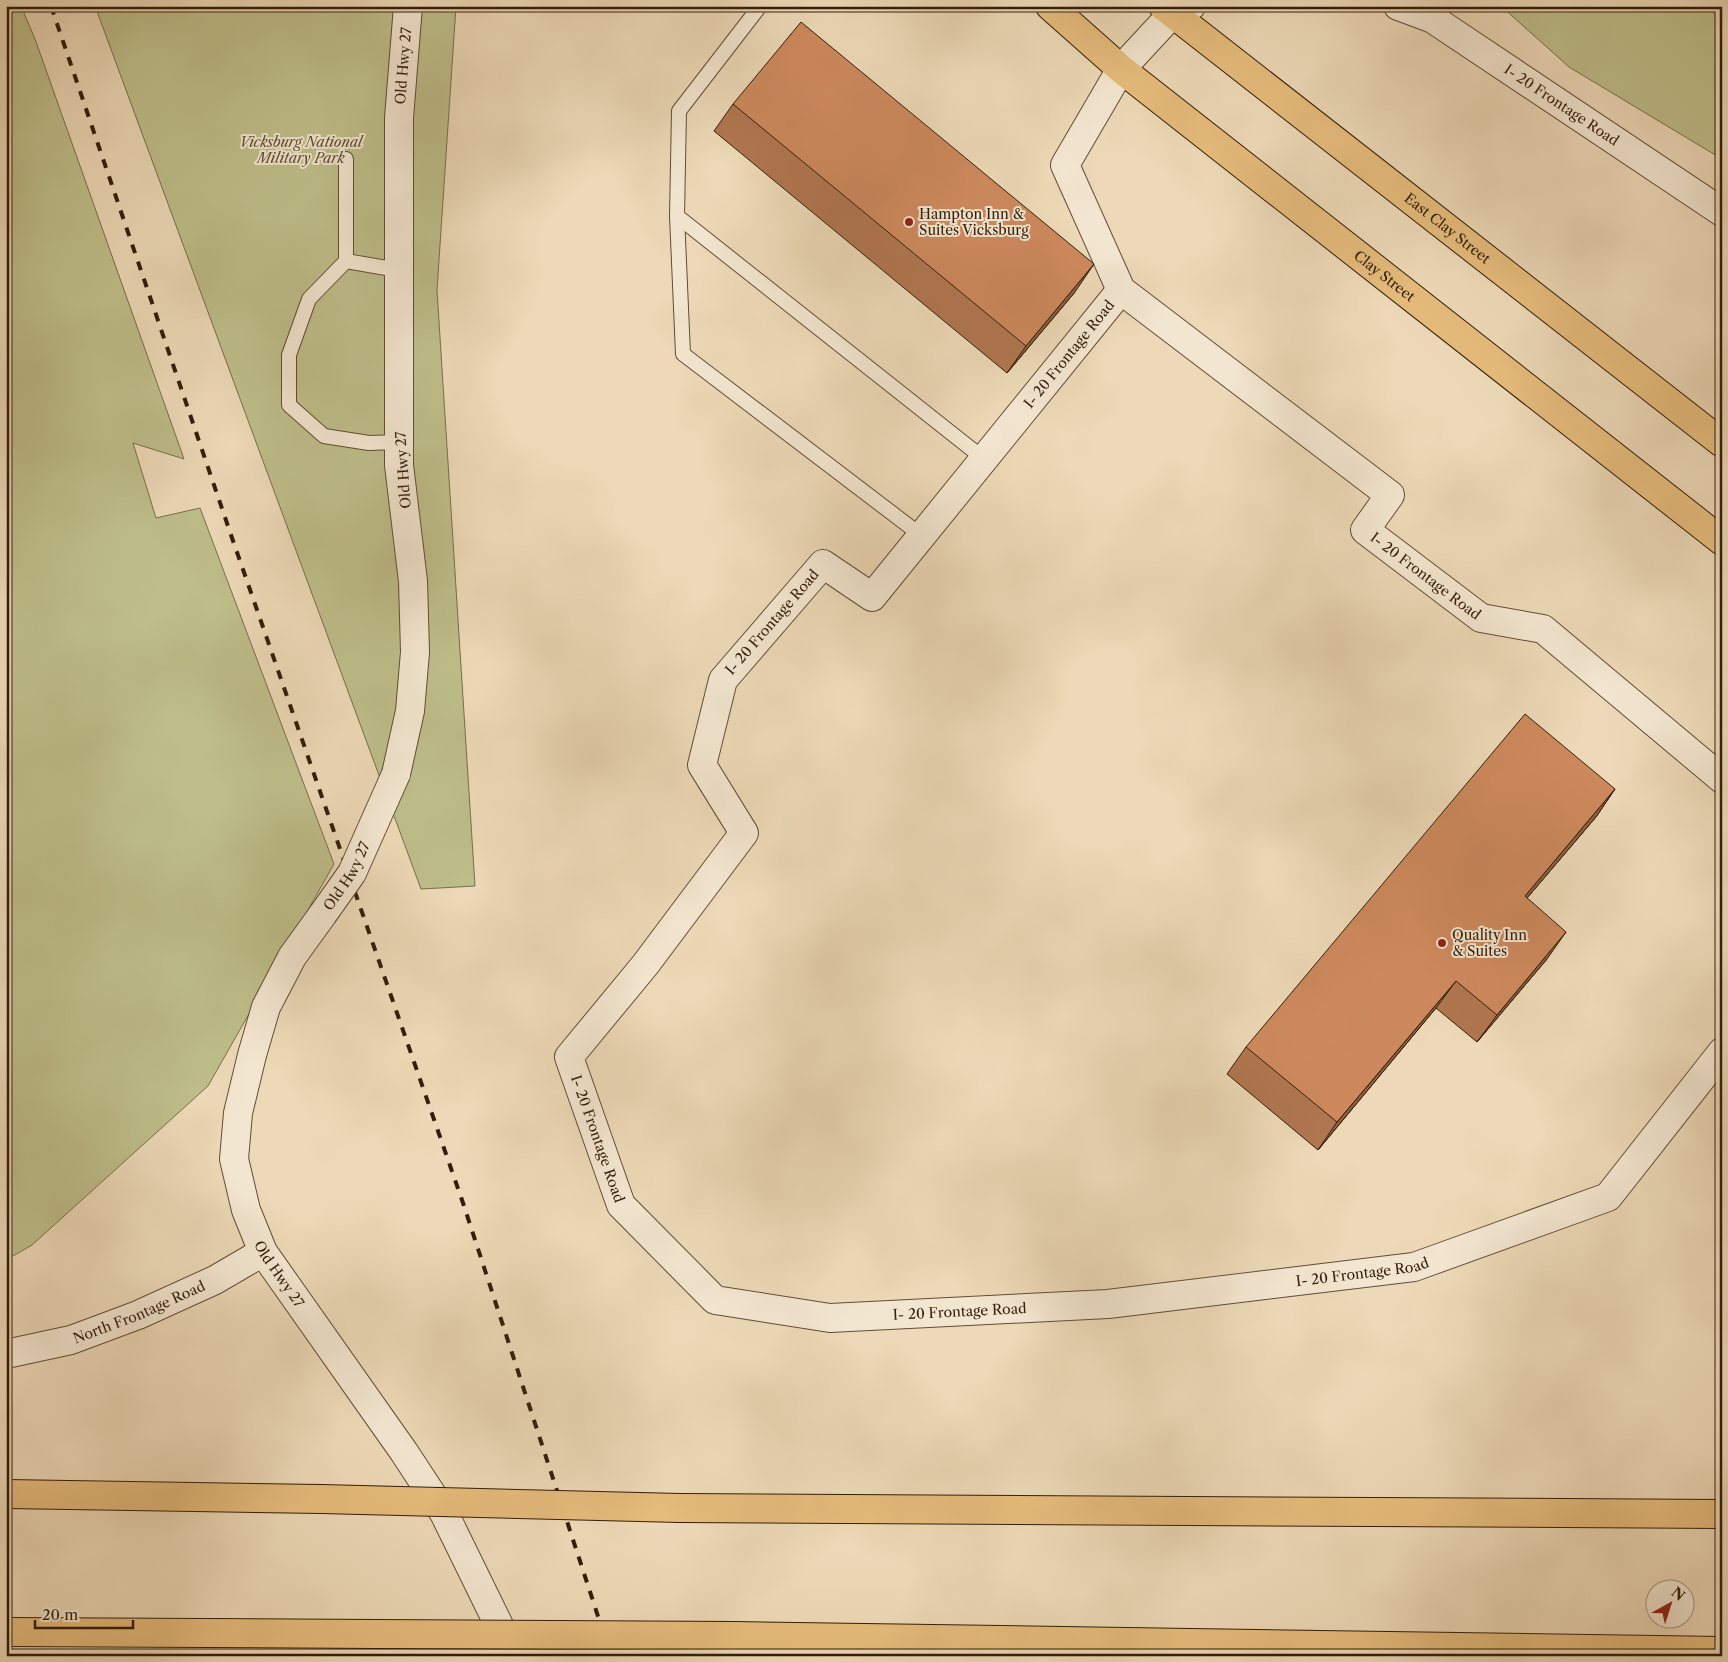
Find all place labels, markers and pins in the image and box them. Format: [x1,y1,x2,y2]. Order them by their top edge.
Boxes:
place label: Hampton Inn & Suites Vicksburg [919,205,1029,239]
marker: Hampton Inn & Suites Vicksburg [903,216,915,228]
place label: Quality Inn & Suites [1452,926,1527,960]
marker: Quality Inn & Suites [1436,937,1448,949]

